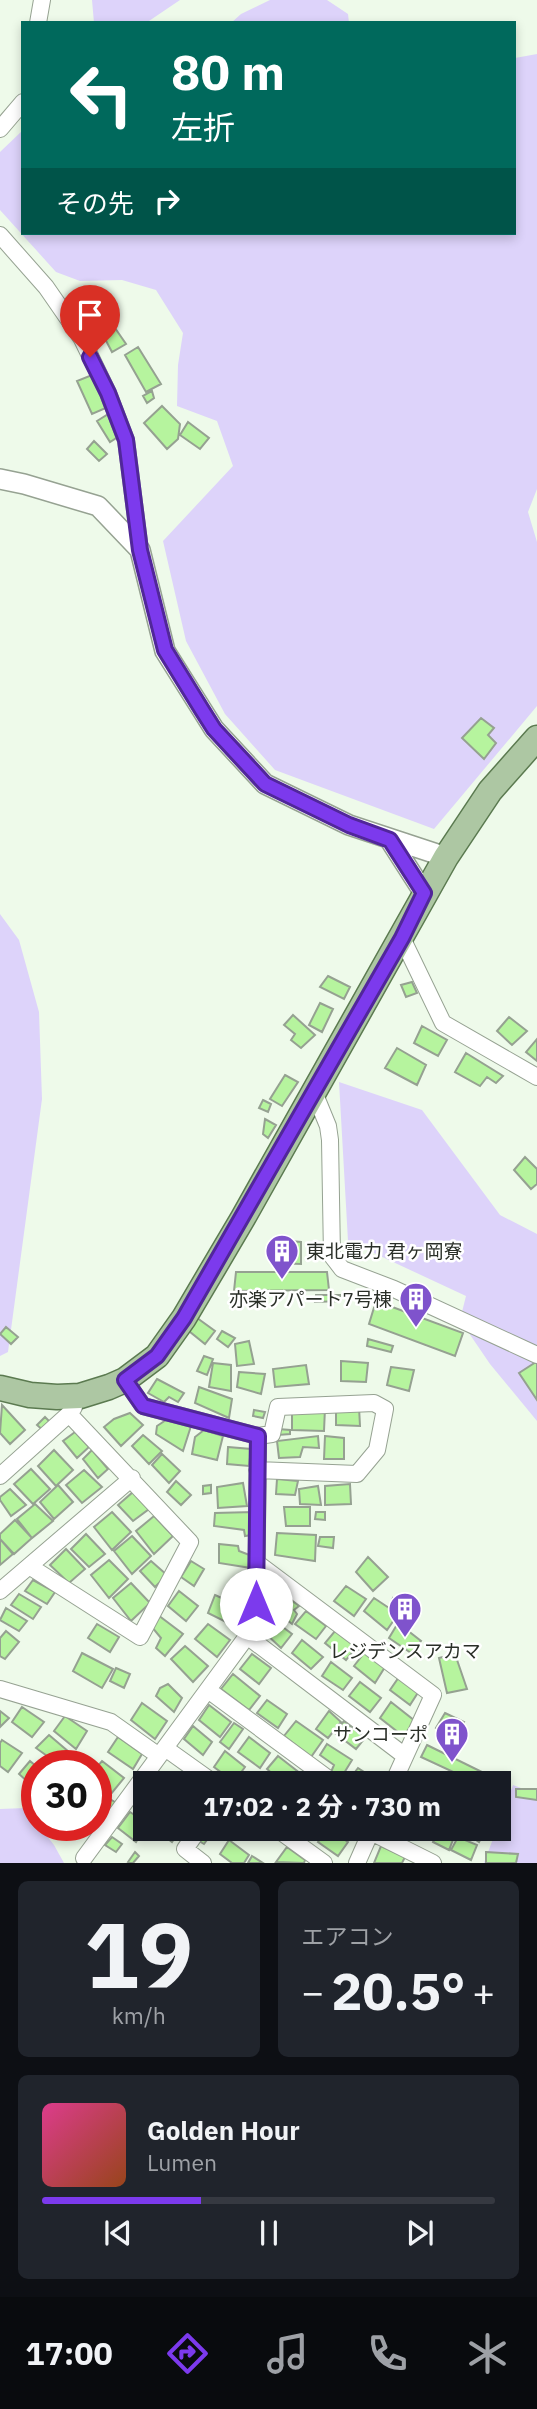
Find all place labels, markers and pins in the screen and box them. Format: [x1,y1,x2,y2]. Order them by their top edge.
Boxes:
pin [60,285,120,357]
building icon: 東北電力 君ヶ岡寮 [263,1232,301,1281]
place label: 東北電力 君ヶ岡寮 [306,1239,463,1263]
building icon: 亦楽アパート7号棟 [397,1280,435,1329]
place label: 亦楽アパート7号棟 [229,1287,392,1311]
building icon: レジデンスアカマ [386,1590,424,1639]
place label: レジデンスアカマ [329,1639,481,1663]
building icon: サンコーポ [433,1715,471,1764]
place label: サンコーポ [333,1722,428,1746]

